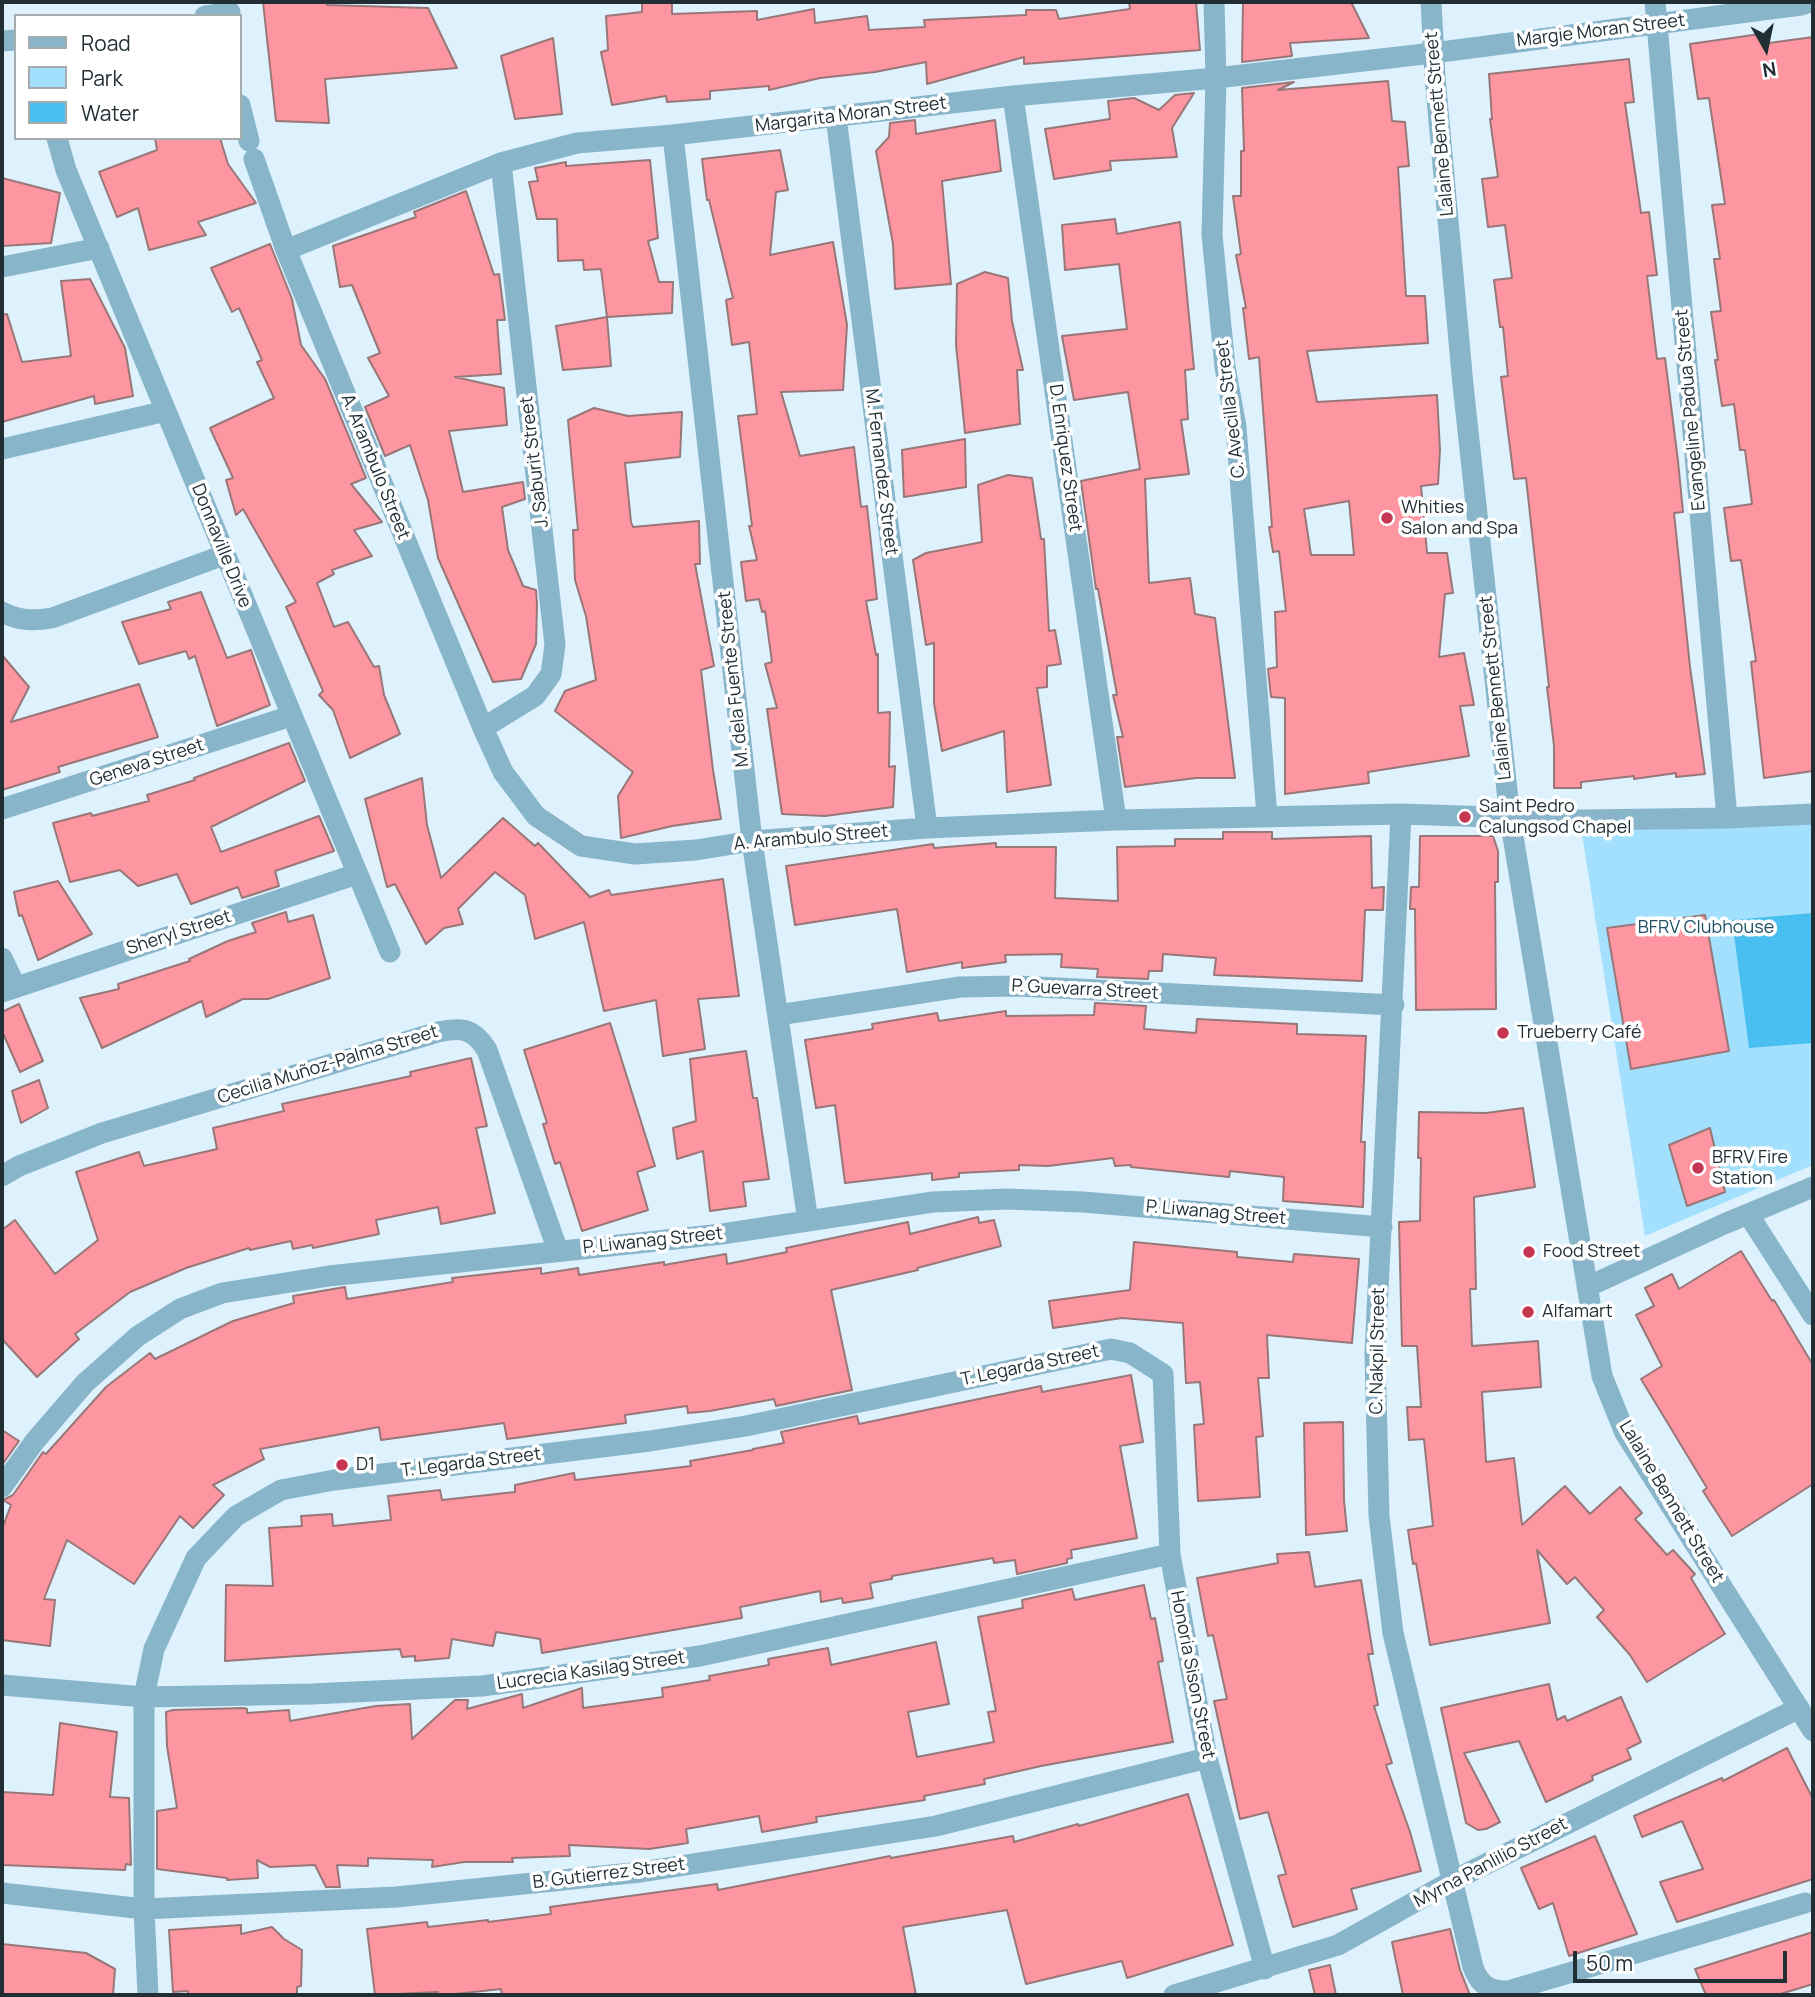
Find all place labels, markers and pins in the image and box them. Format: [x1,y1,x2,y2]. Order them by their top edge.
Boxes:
place label: Whities Salon and Spa [1401,497,1518,540]
marker: Whities Salon and Spa [1379,510,1395,526]
place label: Saint Pedro Calungsod Chapel [1479,796,1631,838]
marker: Saint Pedro Calungsod Chapel [1457,809,1473,825]
place label: Trueberry Café [1517,1022,1641,1044]
marker: Trueberry Café [1495,1025,1511,1041]
place label: BFRV Fire Station [1712,1147,1788,1190]
marker: BFRV Fire Station [1690,1160,1706,1176]
place label: Food Street [1543,1241,1640,1263]
marker: Food Street [1521,1244,1537,1260]
place label: Alfamart [1542,1301,1613,1323]
marker: Alfamart [1520,1304,1536,1320]
place label: D1 [356,1454,375,1476]
marker: D1 [334,1457,350,1473]

